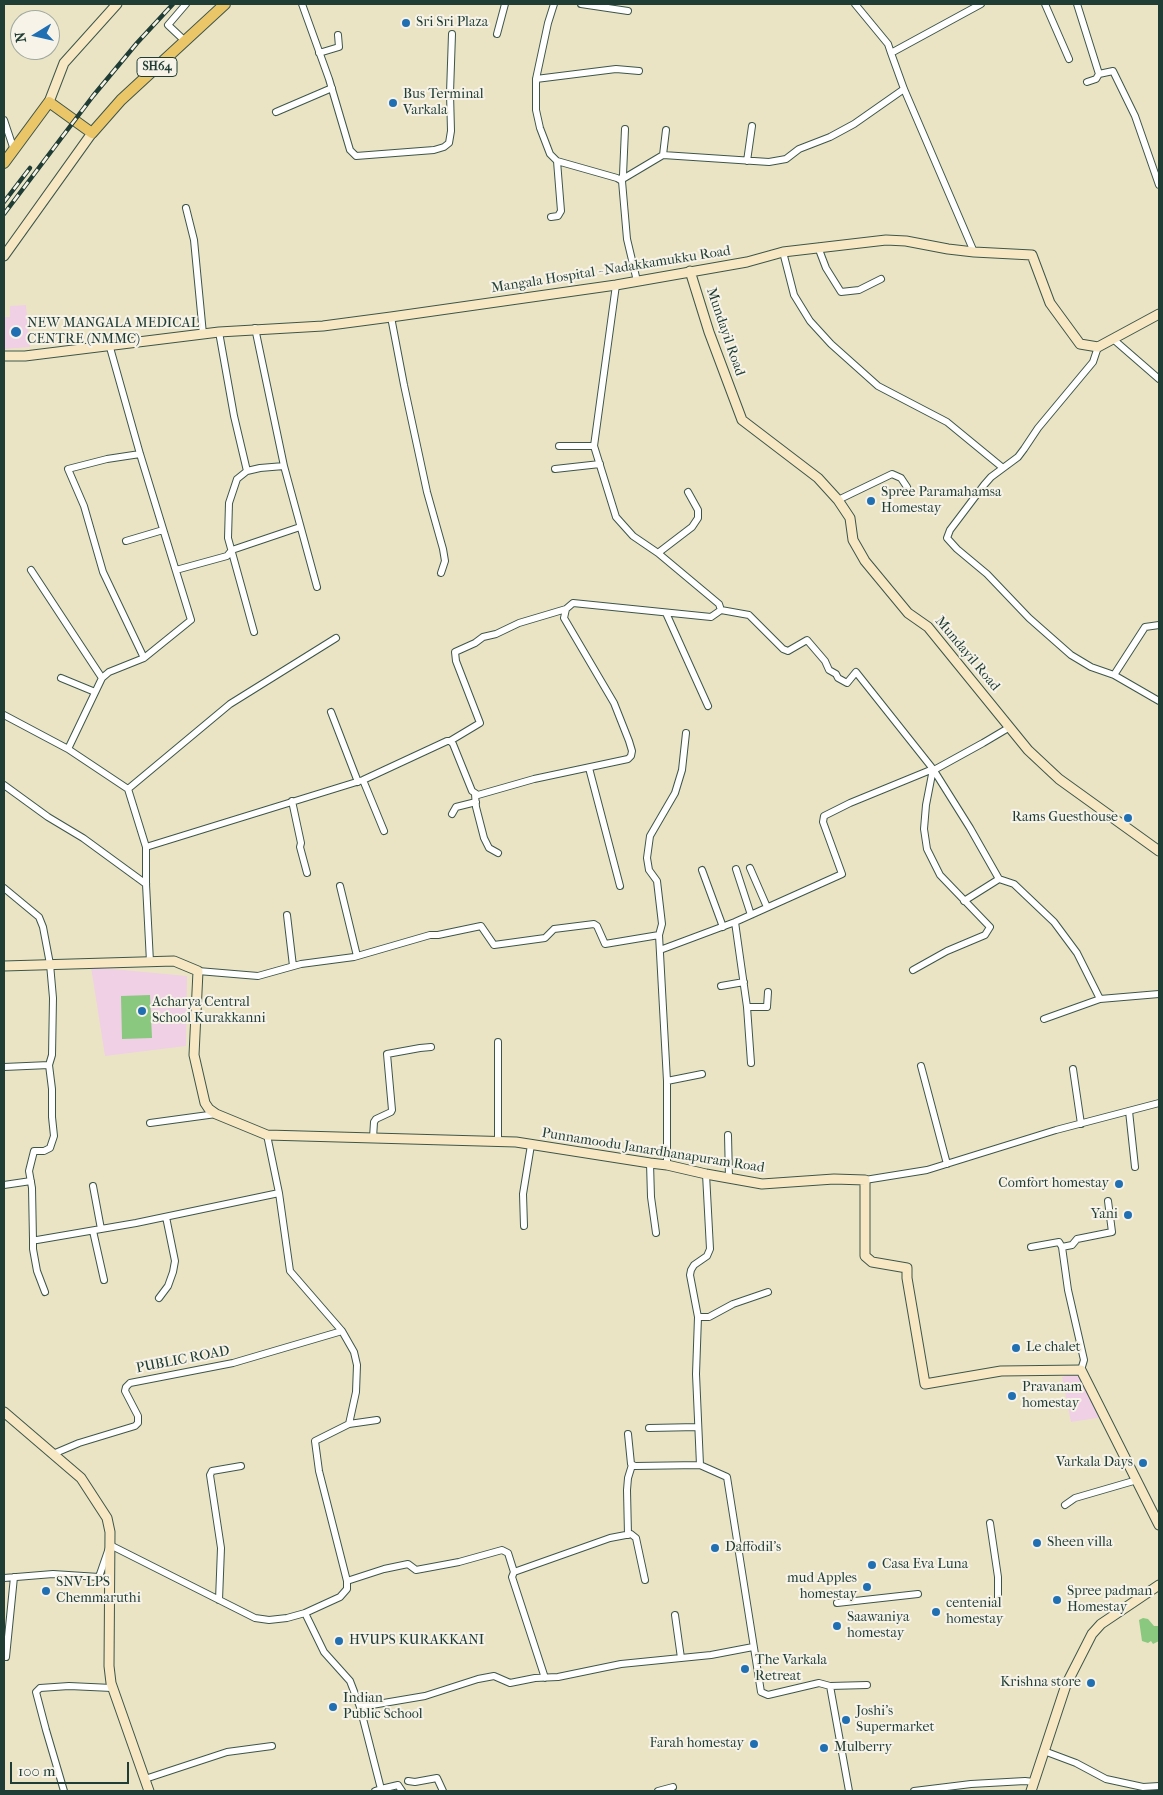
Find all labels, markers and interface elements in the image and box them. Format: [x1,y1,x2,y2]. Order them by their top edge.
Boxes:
north arrow [10,10,60,60]
place label: Sri Sri Plaza [416,15,488,31]
marker: Sri Sri Plaza [400,17,412,29]
text: N [11,31,30,44]
road number: SH64 [137,58,177,76]
place label: Bus Terminal Varkala [403,87,484,120]
marker: Bus Terminal Varkala [387,97,399,109]
street label: Mangala Hospital - Nadakkamukku Road [490,243,732,297]
street label: Mundayil Road [702,286,748,378]
place label: NEW MANGALA MEDICAL CENTRE (NMMC) [27,316,199,348]
marker: NEW MANGALA MEDICAL CENTRE (NMMC) [9,325,23,339]
place label: Spree Paramahamsa Homestay [881,485,1001,518]
marker: Spree Paramahamsa Homestay [865,495,877,507]
street label: Mundayil Road [931,613,1003,695]
place label: Rams Guesthouse [1012,810,1118,826]
marker: Rams Guesthouse [1122,812,1134,824]
place label: Acharya Central School Kurakkanni [152,995,266,1028]
marker: Acharya Central School Kurakkanni [136,1005,148,1017]
street label: Punnamoodu Janardhanapuram Road [540,1125,766,1177]
place label: Comfort homestay [998,1176,1109,1192]
marker: Comfort homestay [1113,1178,1125,1190]
place label: Yani [1091,1207,1118,1223]
marker: Yani [1122,1209,1134,1221]
place label: Le chalet [1026,1340,1081,1356]
marker: Le chalet [1010,1342,1022,1354]
street label: PUBLIC ROAD [135,1343,231,1377]
place label: Pravanam homestay [1022,1380,1082,1412]
marker: Pravanam homestay [1006,1390,1018,1402]
place label: Varkala Days [1056,1455,1133,1471]
marker: Varkala Days [1137,1457,1149,1469]
place label: Sheen villa [1047,1535,1112,1551]
marker: Sheen villa [1031,1537,1043,1549]
place label: Daffodil's [725,1540,781,1556]
marker: Daffodil's [709,1542,721,1554]
place label: Casa Eva Luna [882,1557,968,1573]
marker: Casa Eva Luna [866,1559,878,1571]
place label: mud Apples homestay [787,1571,857,1604]
place label: SNV LPS Chemmaruthi [56,1575,141,1608]
marker: mud Apples homestay [861,1581,873,1593]
place label: Spree padman Homestay [1067,1584,1152,1616]
marker: SNV LPS Chemmaruthi [40,1585,52,1597]
marker: Spree padman Homestay [1051,1594,1063,1606]
place label: centenial homestay [946,1596,1003,1628]
marker: centenial homestay [930,1606,942,1618]
place label: Saawaniya homestay [847,1610,909,1642]
marker: Saawaniya homestay [831,1620,843,1632]
place label: HVUPS KURAKKANI [349,1633,484,1649]
marker: HVUPS KURAKKANI [333,1635,345,1647]
place label: The Varkala Retreat [755,1653,827,1685]
marker: The Varkala Retreat [739,1663,751,1675]
place label: Krishna store [1000,1675,1081,1691]
marker: Krishna store [1085,1677,1097,1689]
place label: Indian Public School [343,1691,423,1724]
marker: Indian Public School [327,1701,339,1713]
place label: Joshi's Supermarket [856,1704,934,1736]
marker: Joshi's Supermarket [840,1714,852,1726]
place label: Farah homestay [650,1736,744,1752]
marker: Farah homestay [748,1738,760,1750]
place label: Mulberry [834,1740,892,1756]
marker: Mulberry [818,1742,830,1754]
scale bar [12,1752,131,1784]
text: 100 m [18,1762,56,1780]

